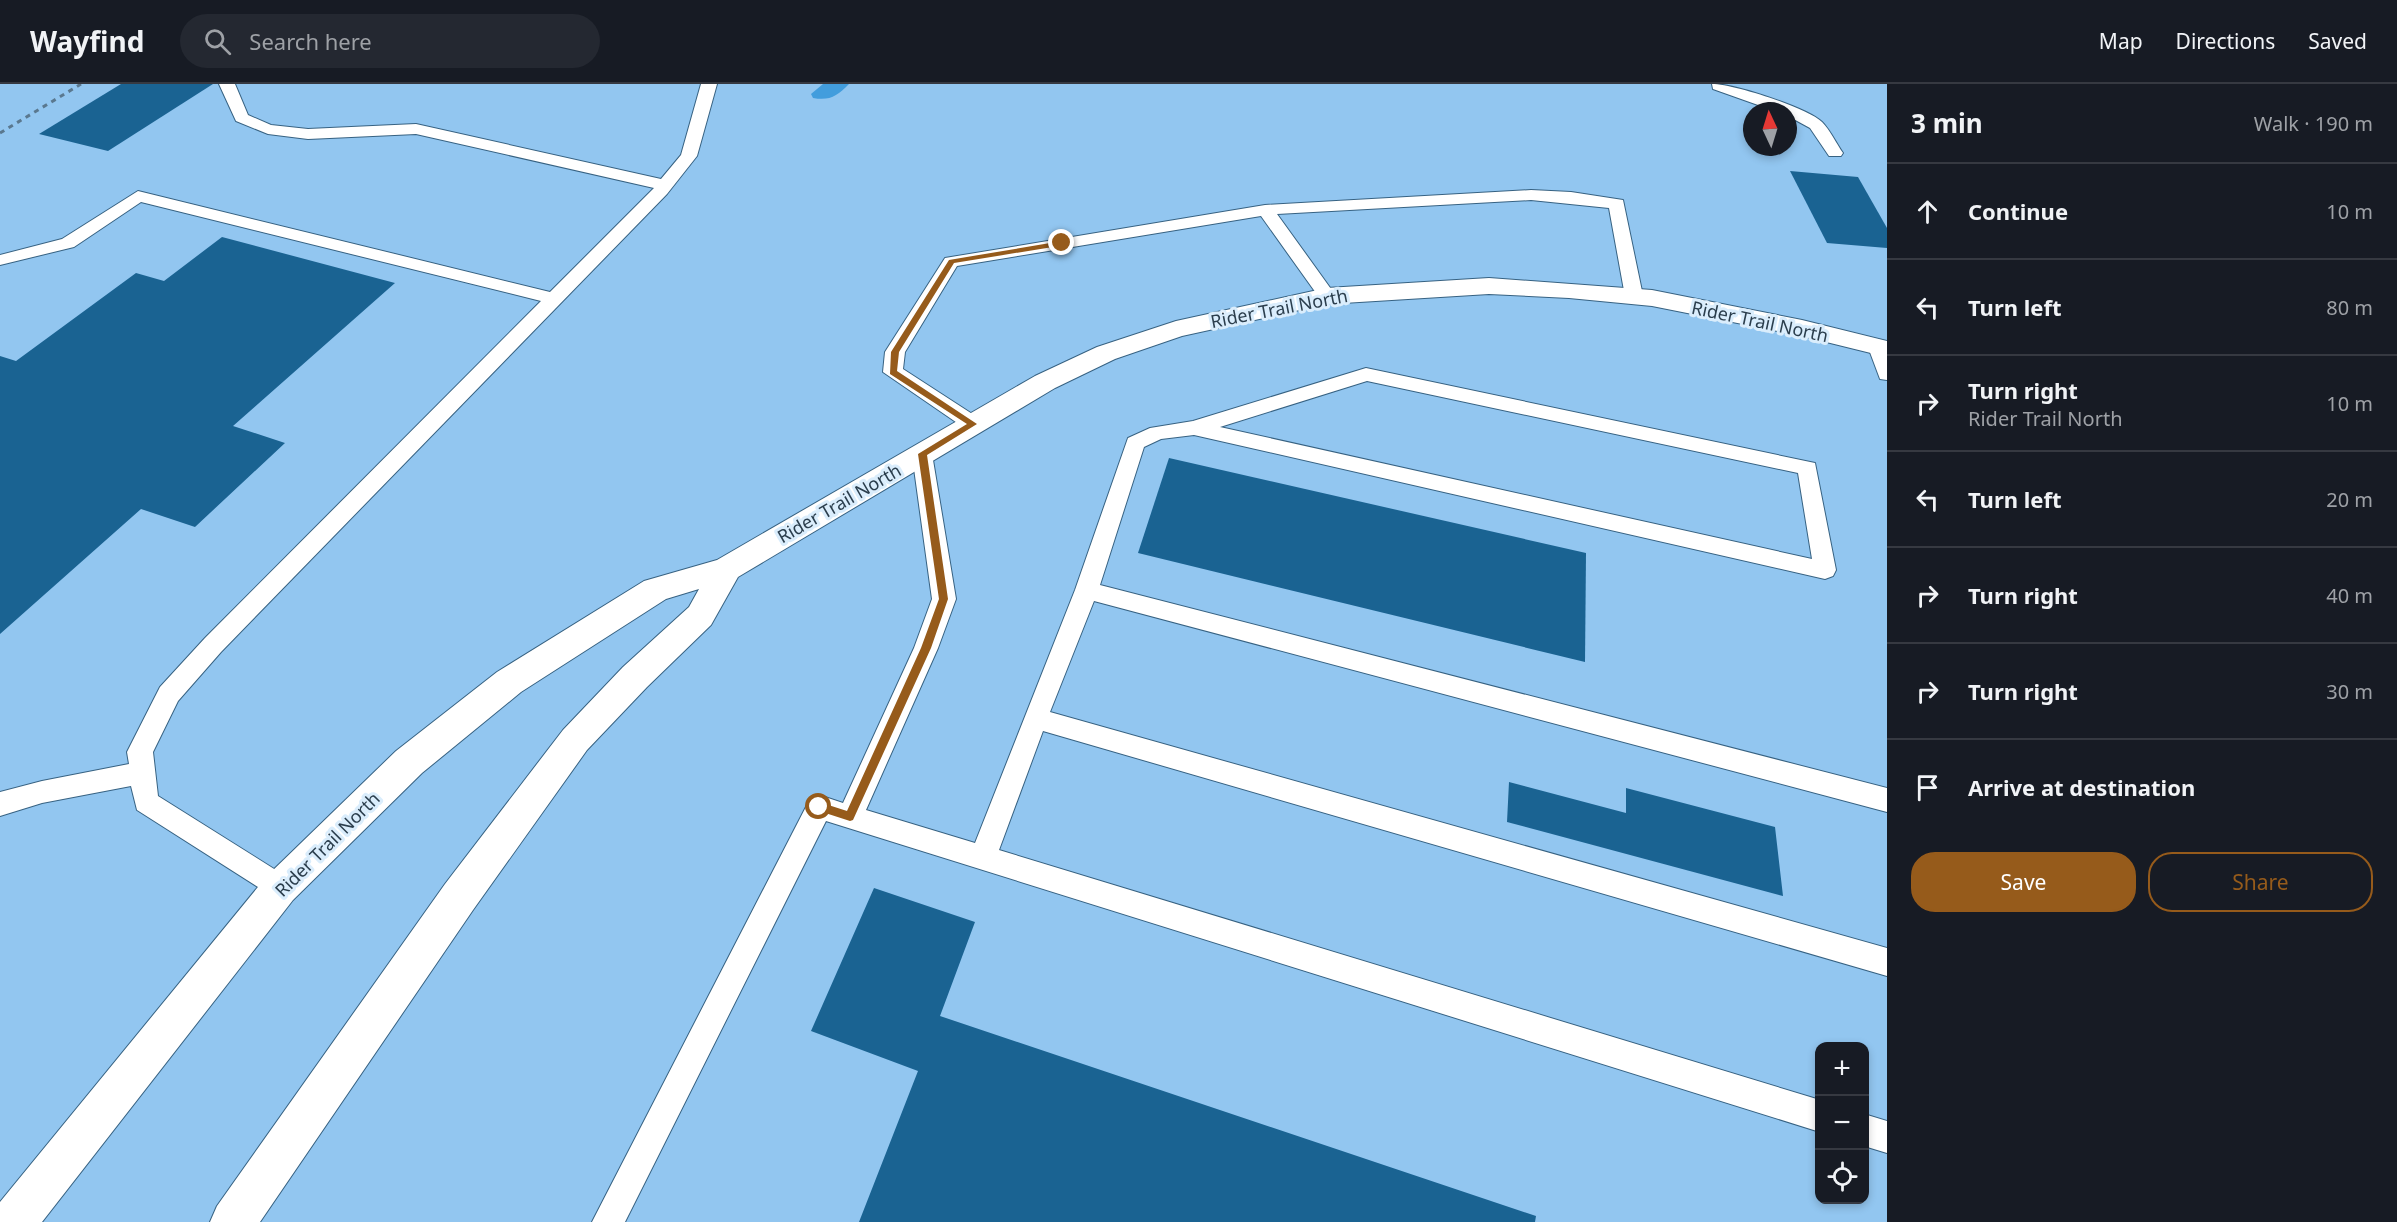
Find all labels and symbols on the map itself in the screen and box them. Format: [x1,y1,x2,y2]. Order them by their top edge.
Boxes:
north arrow [1743,102,1797,156]
route end [1048,229,1074,255]
street label: Rider Trail North [1208,283,1350,333]
street label: Rider Trail North [1689,295,1831,347]
street label: Rider Trail North [773,458,905,548]
street label: Rider Trail North [269,786,385,902]
route start [805,793,831,819]

